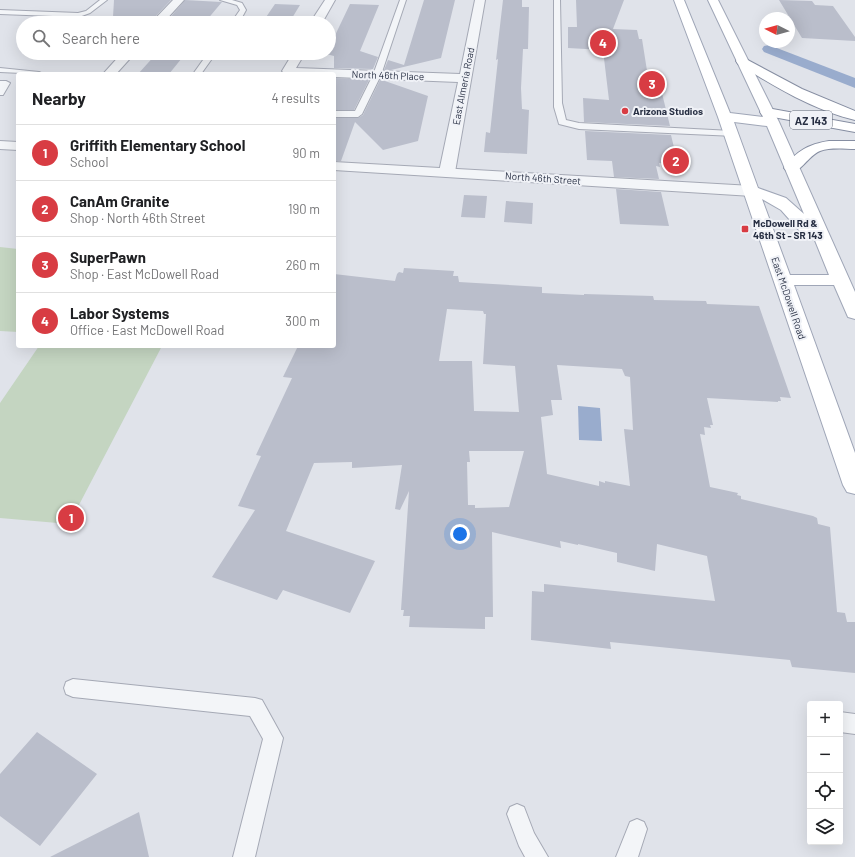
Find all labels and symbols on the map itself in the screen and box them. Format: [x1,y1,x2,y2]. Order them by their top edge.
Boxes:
north arrow [759,12,795,48]
pin: 4 [590,28,616,58]
street label: East Almeria Road [450,46,476,126]
street label: North 46th Place [352,68,424,82]
pin: 3 [639,69,665,99]
place label: Arizona Studios [633,105,703,117]
marker: Arizona Studios [620,106,630,116]
road number: AZ 143 [790,111,832,129]
pin: 2 [663,146,689,176]
street label: North 46th Street [505,169,582,187]
place label: McDowell Rd & 46th St - SR 143 [753,217,823,241]
marker: McDowell Rd & 46th St - SR 143 [740,224,750,234]
street label: East McDowell Road [769,255,809,341]
pin: 1 [58,503,84,533]
your location [450,524,470,544]

